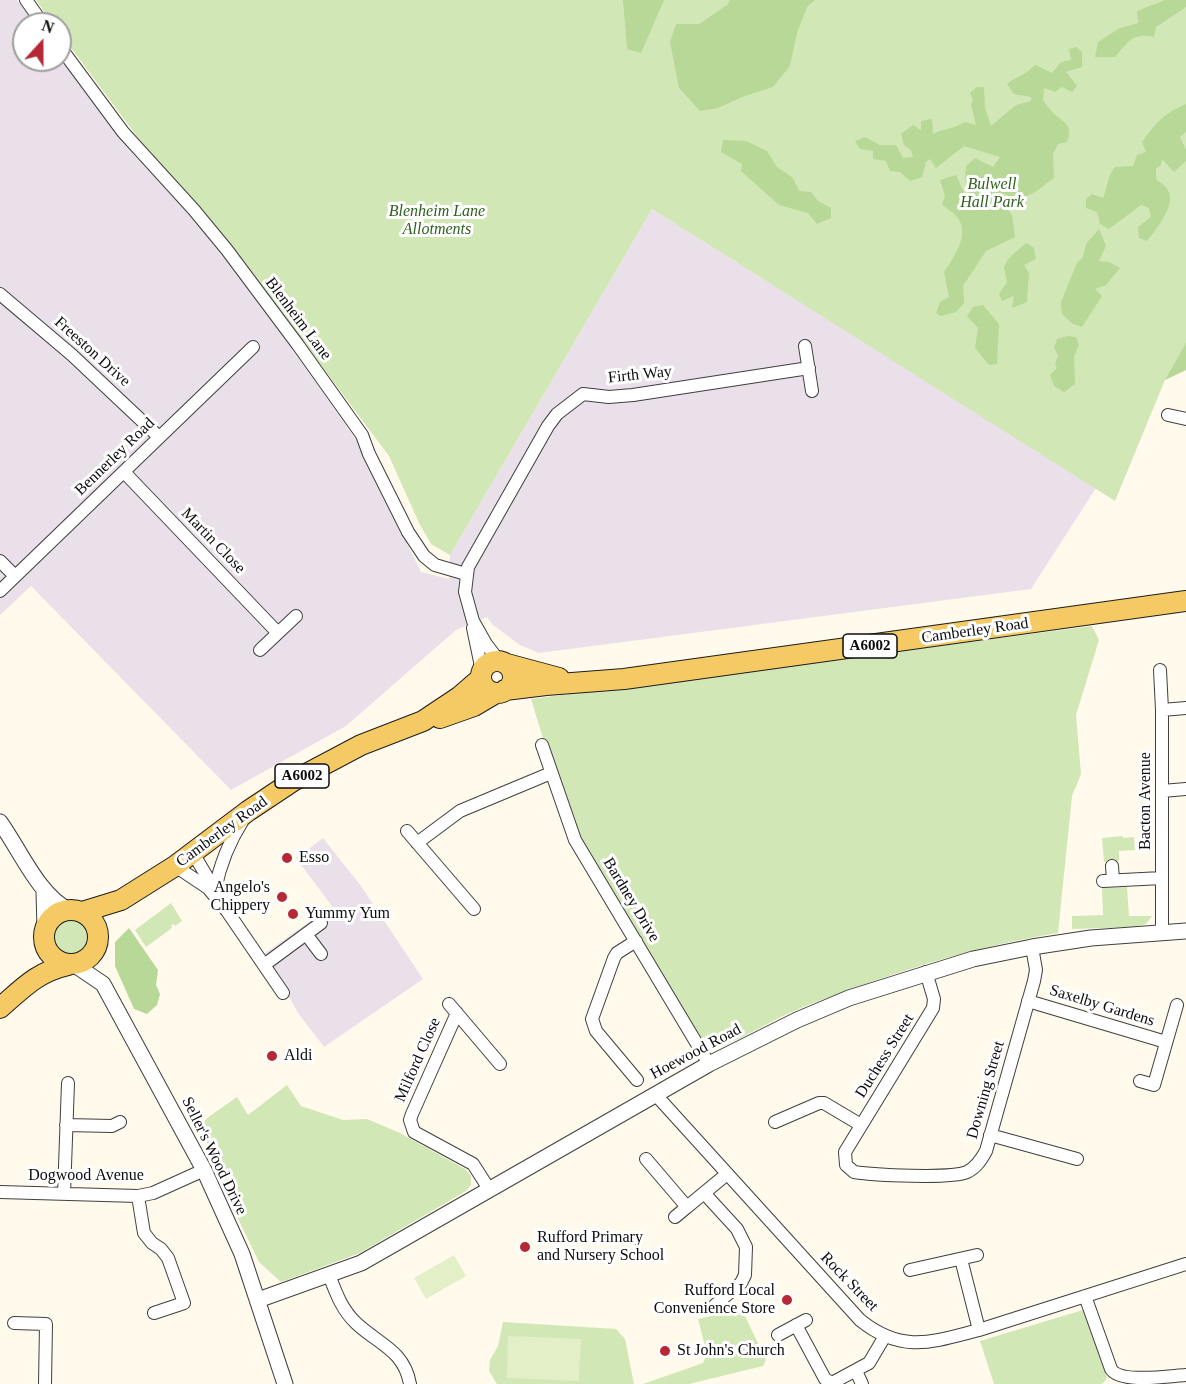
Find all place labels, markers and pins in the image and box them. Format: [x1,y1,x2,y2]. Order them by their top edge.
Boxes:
place label: Esso [299,848,329,868]
marker: Esso [280,851,294,865]
place label: Angelo's Chippery [210,878,270,916]
marker: Angelo's Chippery [275,890,289,904]
place label: Yummy Yum [305,904,390,924]
marker: Yummy Yum [286,907,300,921]
place label: Aldi [284,1046,312,1066]
marker: Aldi [265,1049,279,1063]
place label: Rufford Primary and Nursery School [537,1228,664,1266]
marker: Rufford Primary and Nursery School [518,1240,532,1254]
place label: Rufford Local Convenience Store [654,1281,775,1319]
marker: Rufford Local Convenience Store [780,1293,794,1307]
place label: St John's Church [677,1341,785,1361]
marker: St John's Church [658,1344,672,1358]

